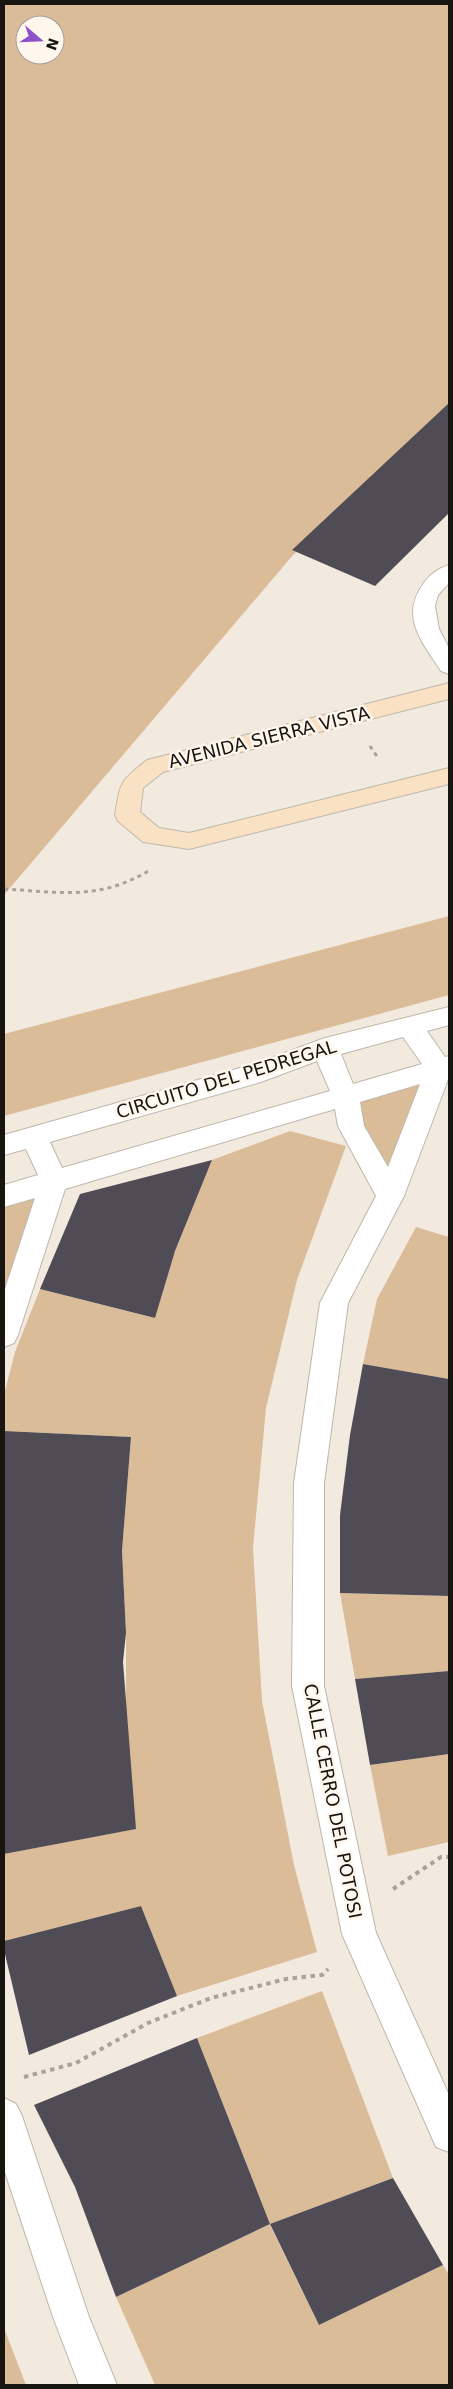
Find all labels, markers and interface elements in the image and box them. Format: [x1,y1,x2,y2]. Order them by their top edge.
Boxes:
north arrow [15,15,65,65]
text: N [43,36,62,52]
street label: AVENIDA SIERRA VISTA [166,702,372,772]
street label: CIRCUITO DEL PEDREGAL [114,1036,338,1122]
street label: CALLE CERRO DEL POTOSI [300,1682,366,1920]

